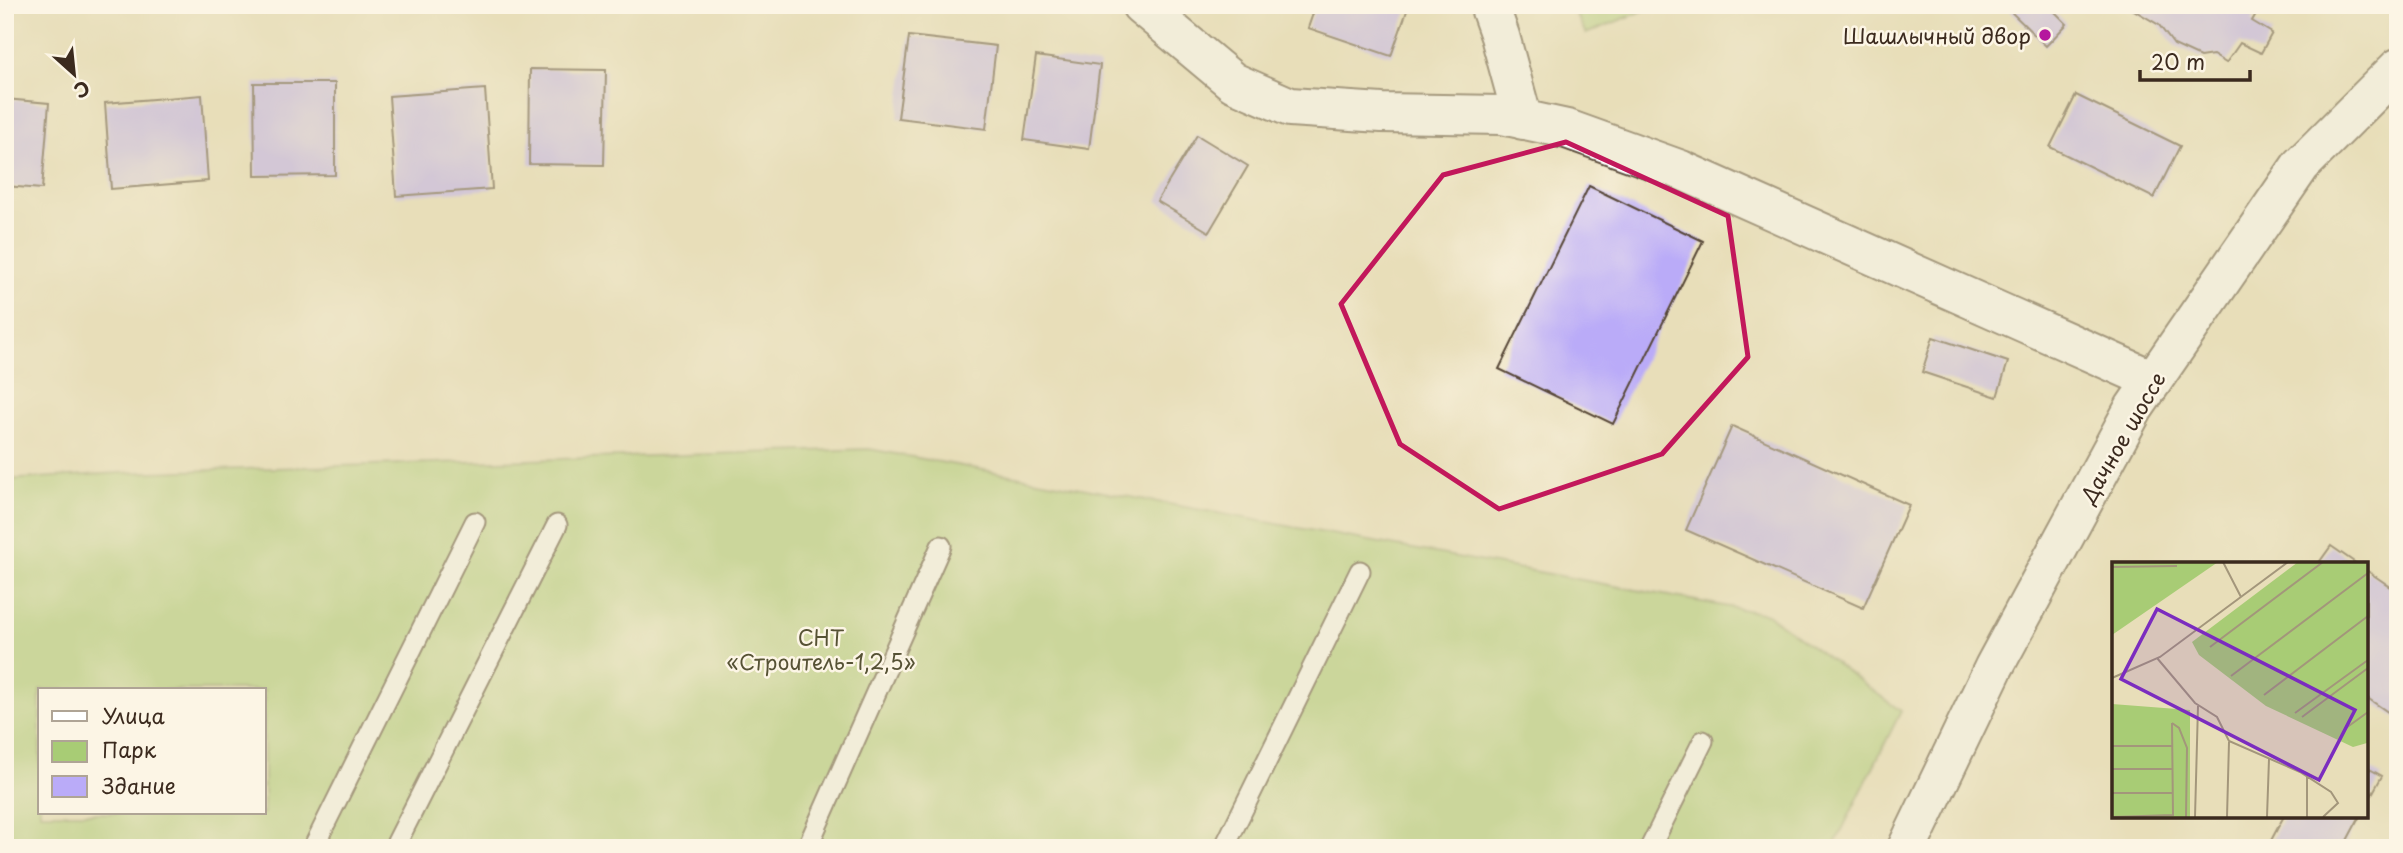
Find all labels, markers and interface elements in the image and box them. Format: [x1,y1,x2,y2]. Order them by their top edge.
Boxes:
place label: Шашлычный двор [1843,19,2031,51]
marker: Шашлычный двор [2037,27,2053,43]
north arrow [38,38,108,108]
scale bar [2140,38,2251,82]
text: 20 m [2151,45,2205,77]
text: С [69,74,95,106]
street label: Дачное шоссе [2071,365,2173,510]
inset map [2112,562,2368,818]
park label: СНТ «Строитель-1,2,5» [727,621,915,677]
legend [38,688,266,814]
text: Улица [102,699,165,731]
text: Парк [102,733,157,765]
text: Здание [102,769,176,801]

